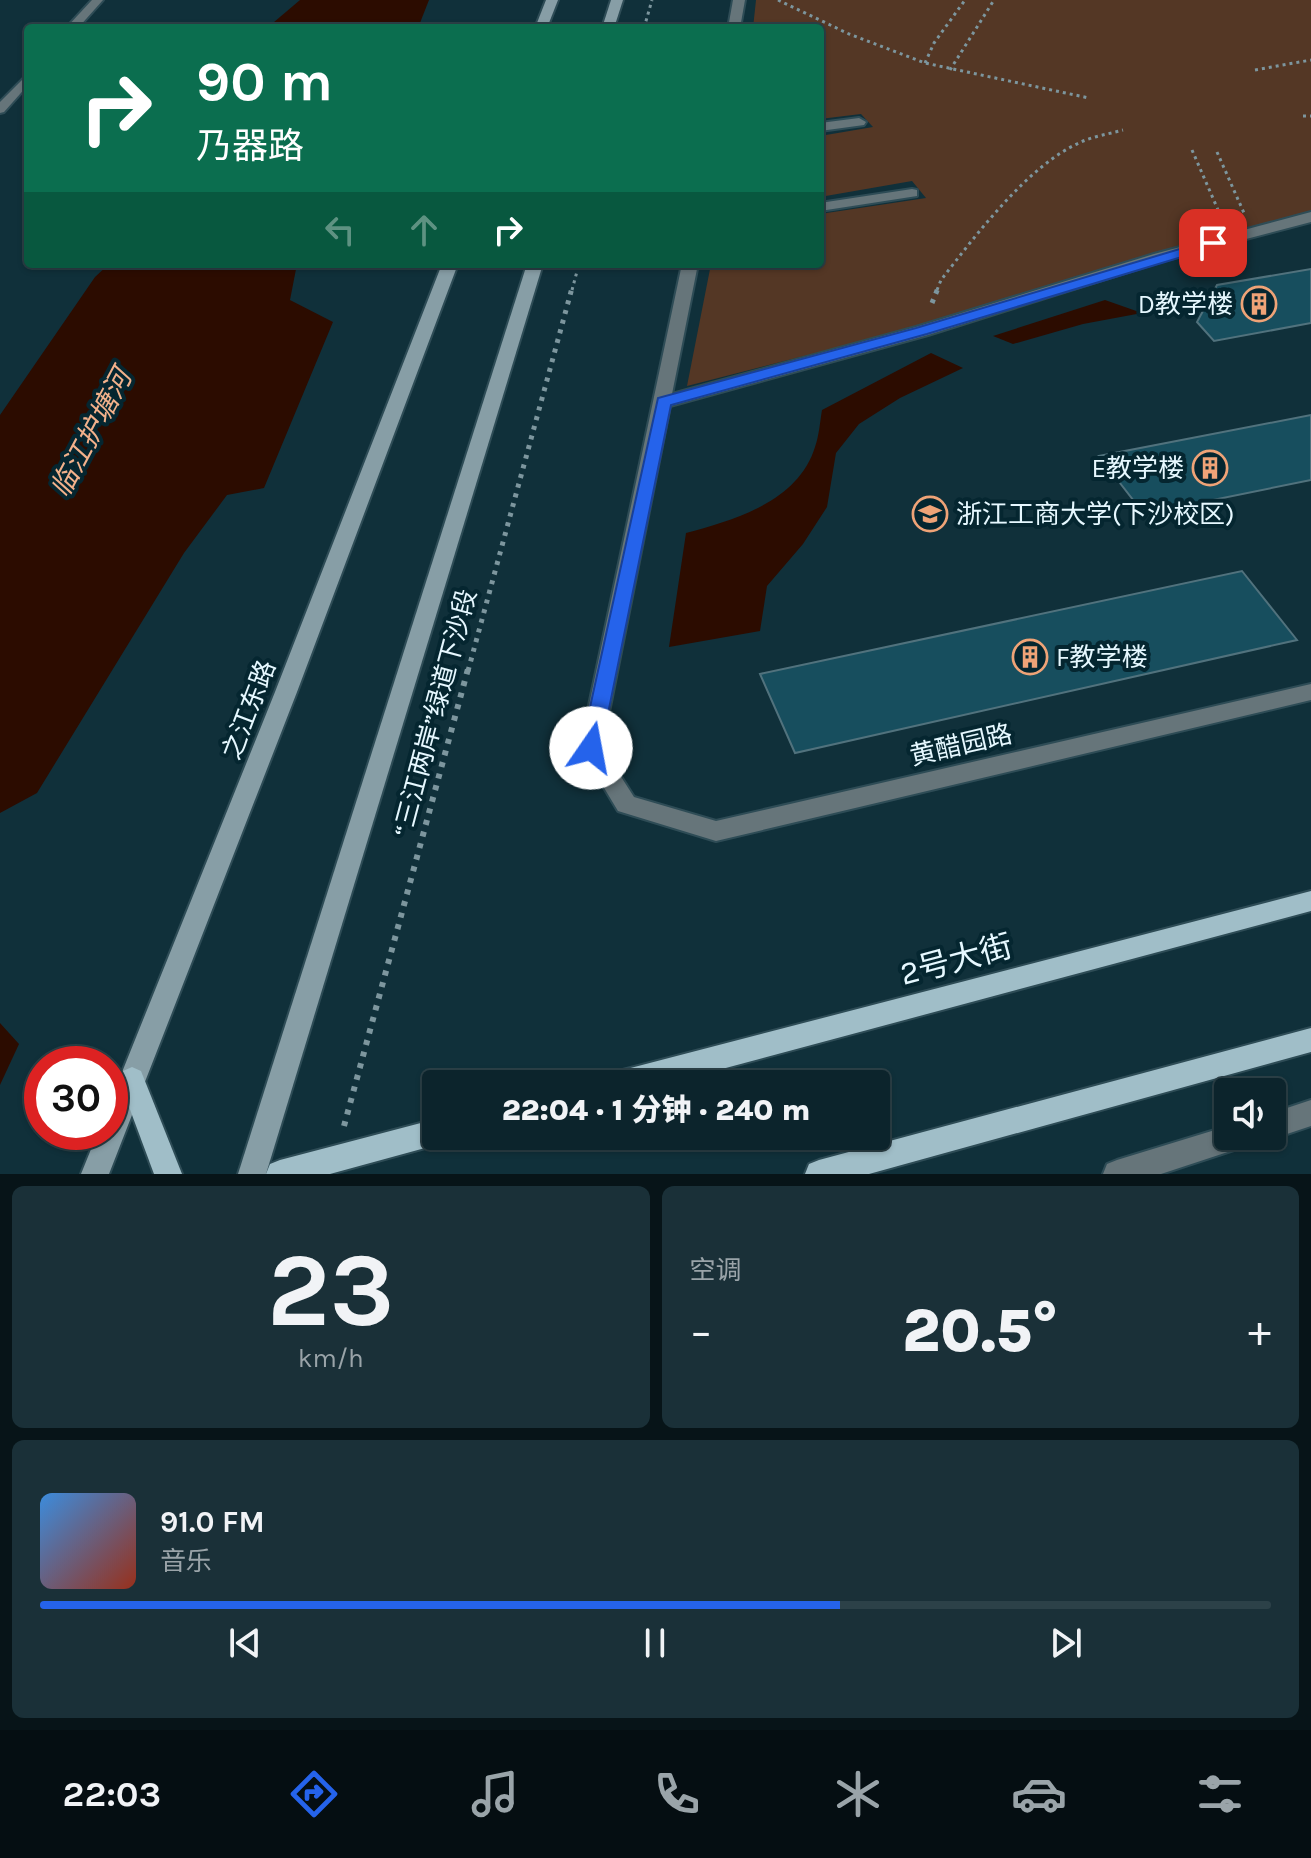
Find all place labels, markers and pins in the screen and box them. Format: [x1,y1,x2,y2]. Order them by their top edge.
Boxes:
pin [1179,209,1247,277]
building icon: D教学楼 [1240,285,1278,323]
place label: D教学楼 [1138,289,1233,320]
building icon: E教学楼 [1191,449,1229,487]
place label: E教学楼 [1091,453,1184,484]
school or university icon: 浙江工商大学(下沙校区) [911,495,949,533]
place label: 浙江工商大学(下沙校区) [956,499,1235,530]
building icon: F教学楼 [1011,638,1049,676]
place label: F教学楼 [1056,642,1148,673]

